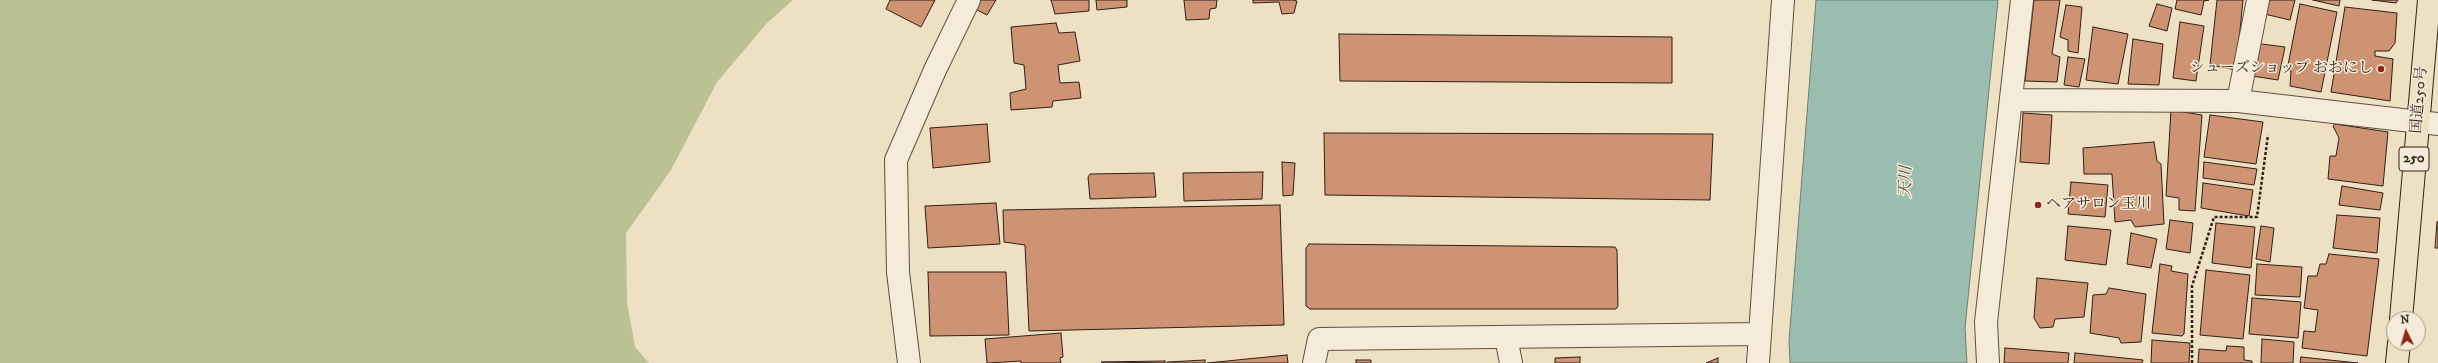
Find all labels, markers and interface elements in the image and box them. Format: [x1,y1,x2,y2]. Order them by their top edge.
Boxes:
place label: シューズショップ おおにし [2190,60,2373,78]
marker: シューズショップ おおにし [2376,64,2386,74]
street label: 国道250号 [2408,65,2432,135]
road number: 250 [2399,147,2429,171]
water label: 天川 [1897,166,1917,198]
place label: ヘアサロン玉川 [2046,196,2151,214]
marker: ヘアサロン玉川 [2033,200,2043,210]
north arrow [2386,311,2426,351]
text: N [2400,313,2410,327]

